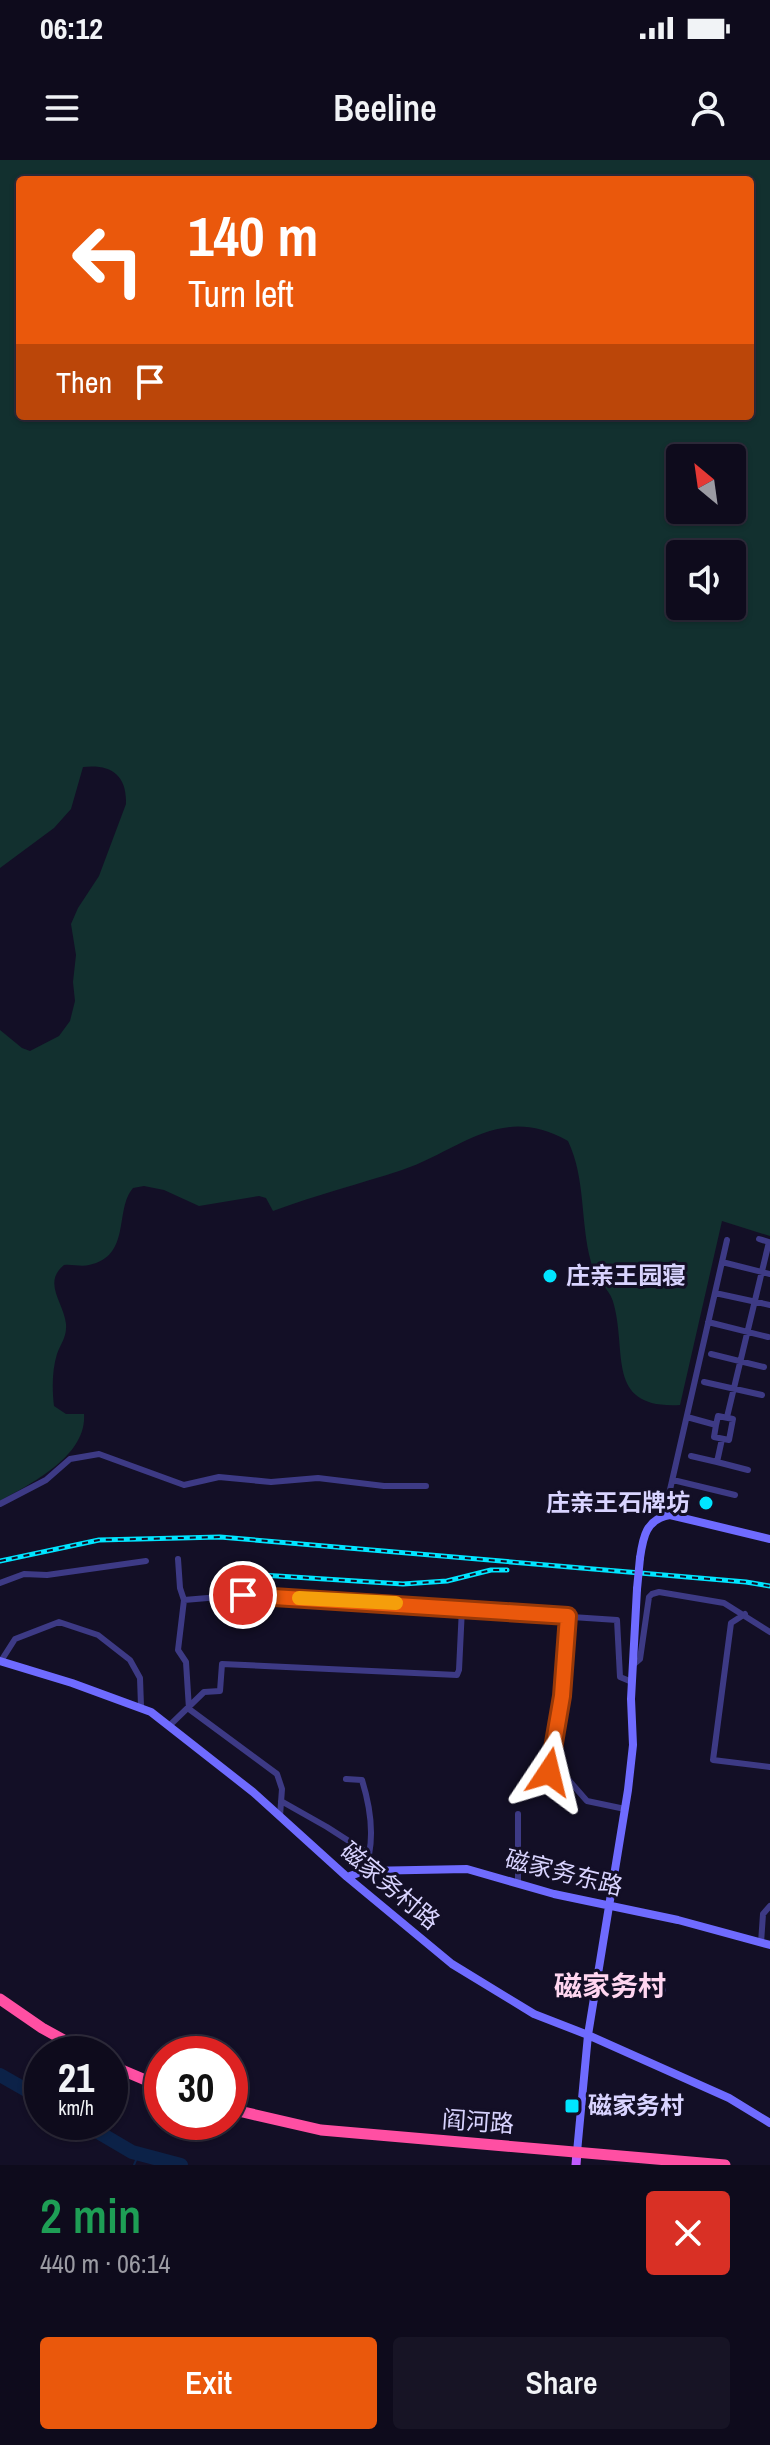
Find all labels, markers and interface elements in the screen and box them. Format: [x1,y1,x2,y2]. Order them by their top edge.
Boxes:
text: 06:12 [40,8,103,48]
text: Beeline [333,84,437,132]
icon: menu [40,86,84,130]
icon: person [686,86,730,130]
text: 140 m [188,198,318,273]
icon: left [56,208,160,312]
text: Turn left [188,270,294,318]
icon: arrive [128,360,172,404]
text: Then [56,362,112,402]
north arrow [666,444,746,524]
map controls [666,444,746,620]
button: sound [666,540,746,620]
place label: 庄亲王园寝 [566,1259,686,1291]
marker: 庄亲王园寝 [541,1267,559,1285]
place label: 庄亲王石牌坊 [546,1486,690,1518]
marker: 庄亲王石牌坊 [697,1494,715,1512]
pin [209,1561,277,1629]
icon: arrive [221,1573,265,1617]
position arrow [507,1730,591,1814]
street label: 磁家务村路 [334,1834,447,1936]
street label: 磁家务东路 [502,1842,626,1902]
district label: 磁家务村 [554,1967,666,2005]
speed limit sign: 30 [144,2036,248,2140]
text: 21 [58,2051,94,2104]
place label: 磁家务村 [588,2089,684,2121]
text: km/h [58,2094,94,2121]
marker: 磁家务村 [563,2097,581,2115]
street label: 阎河路 [441,2103,515,2139]
text: 2 min [40,2183,141,2248]
button: close [646,2191,730,2275]
text: 440 m · 06:14 [40,2246,170,2281]
button: Exit [40,2337,377,2429]
button: Share [393,2337,730,2429]

